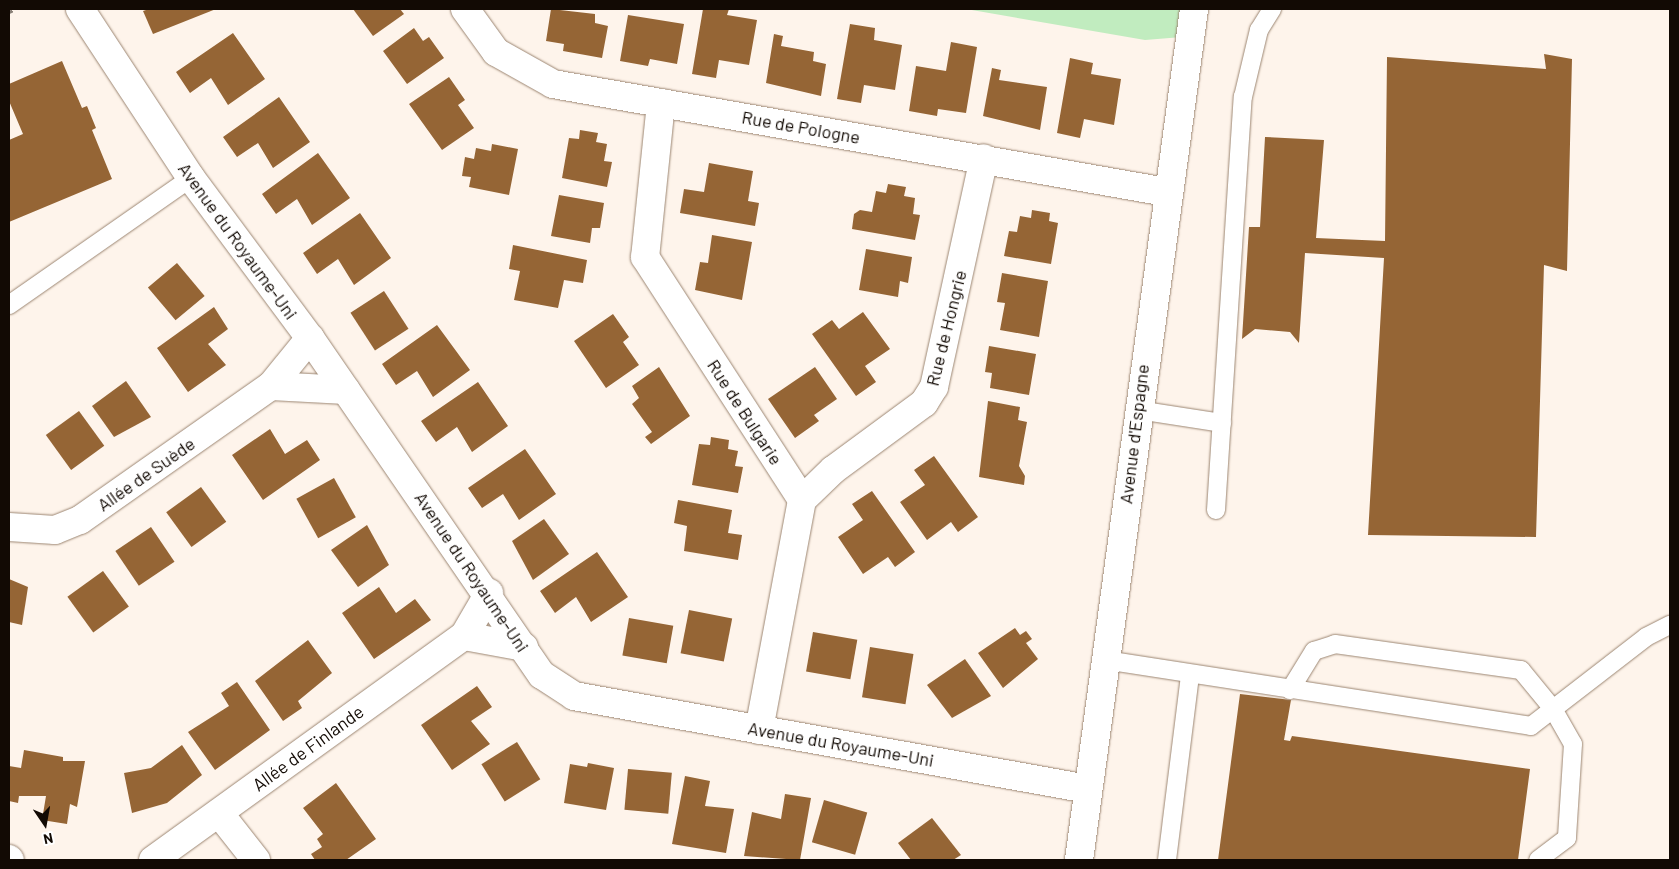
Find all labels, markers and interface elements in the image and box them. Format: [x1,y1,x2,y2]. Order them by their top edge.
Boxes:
street label: Rue de Pologne [740,106,862,148]
street label: Avenue du Royaume-Uni [174,158,302,324]
street label: Rue de Hongrie [921,268,971,388]
street label: Rue de Bulgarie [703,355,787,469]
street label: Avenue d'Espagne [1115,363,1153,505]
street label: Allée de Suède [93,432,199,516]
street label: Avenue du Royaume-Uni [410,488,534,656]
street label: Allée de Finlande [248,701,368,795]
street label: Avenue du Royaume-Uni [746,717,936,771]
north arrow [20,799,70,849]
text: N [42,830,55,848]

